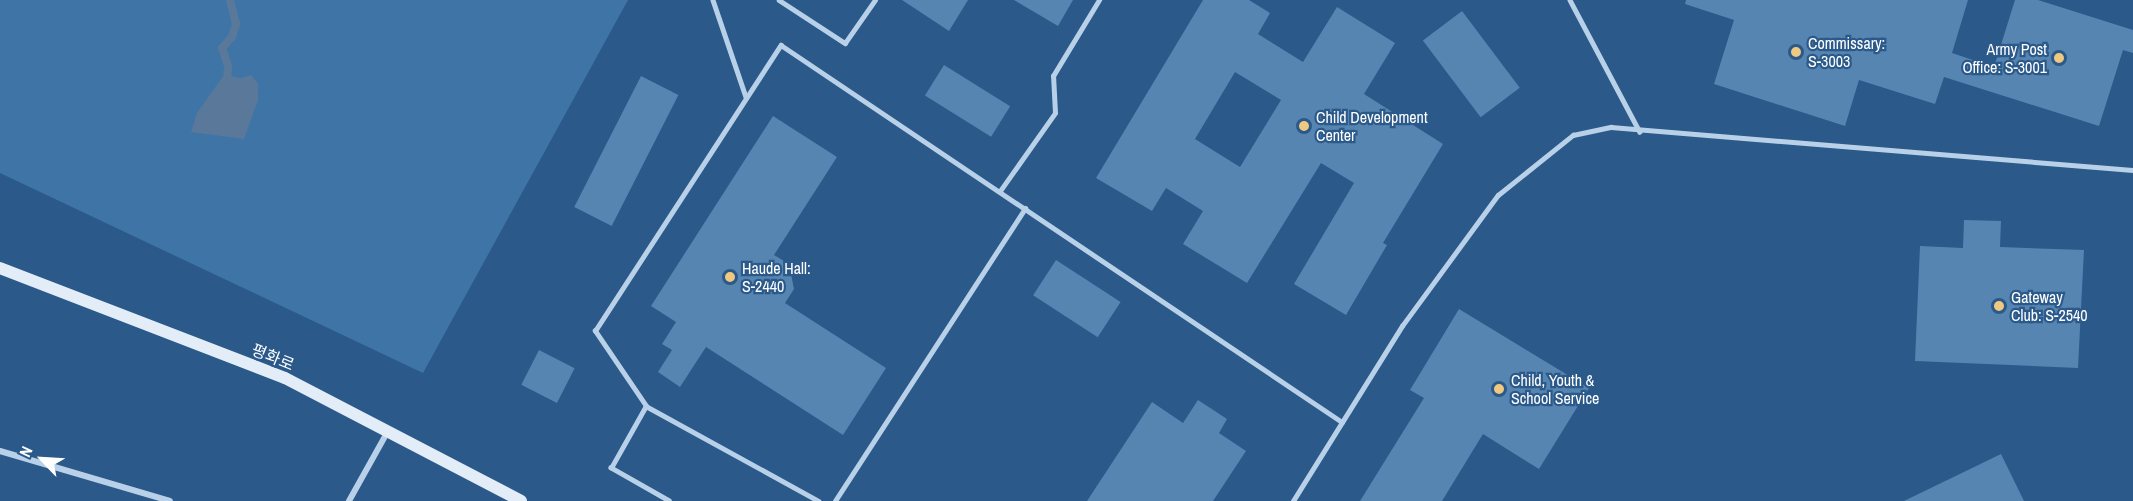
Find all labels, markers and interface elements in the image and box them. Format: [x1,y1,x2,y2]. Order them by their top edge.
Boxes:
place label: Commissary: S-3003 [1808,33,1885,71]
place label: Army Post Office: S-3001 [1963,39,2047,77]
marker: Commissary: S-3003 [1789,45,1803,59]
marker: Army Post Office: S-3001 [2052,51,2066,65]
place label: Child Development Center [1316,107,1428,145]
marker: Child Development Center [1297,119,1311,133]
place label: Haude Hall: S-2440 [742,258,811,296]
marker: Haude Hall: S-2440 [723,270,737,284]
place label: Gateway Club: S-2540 [2011,287,2088,325]
marker: Gateway Club: S-2540 [1992,299,2006,313]
street label: 평화로 [249,340,297,374]
place label: Child, Youth & School Service [1511,370,1599,408]
marker: Child, Youth & School Service [1492,382,1506,396]
north arrow [12,429,72,489]
text: N [14,442,38,460]

